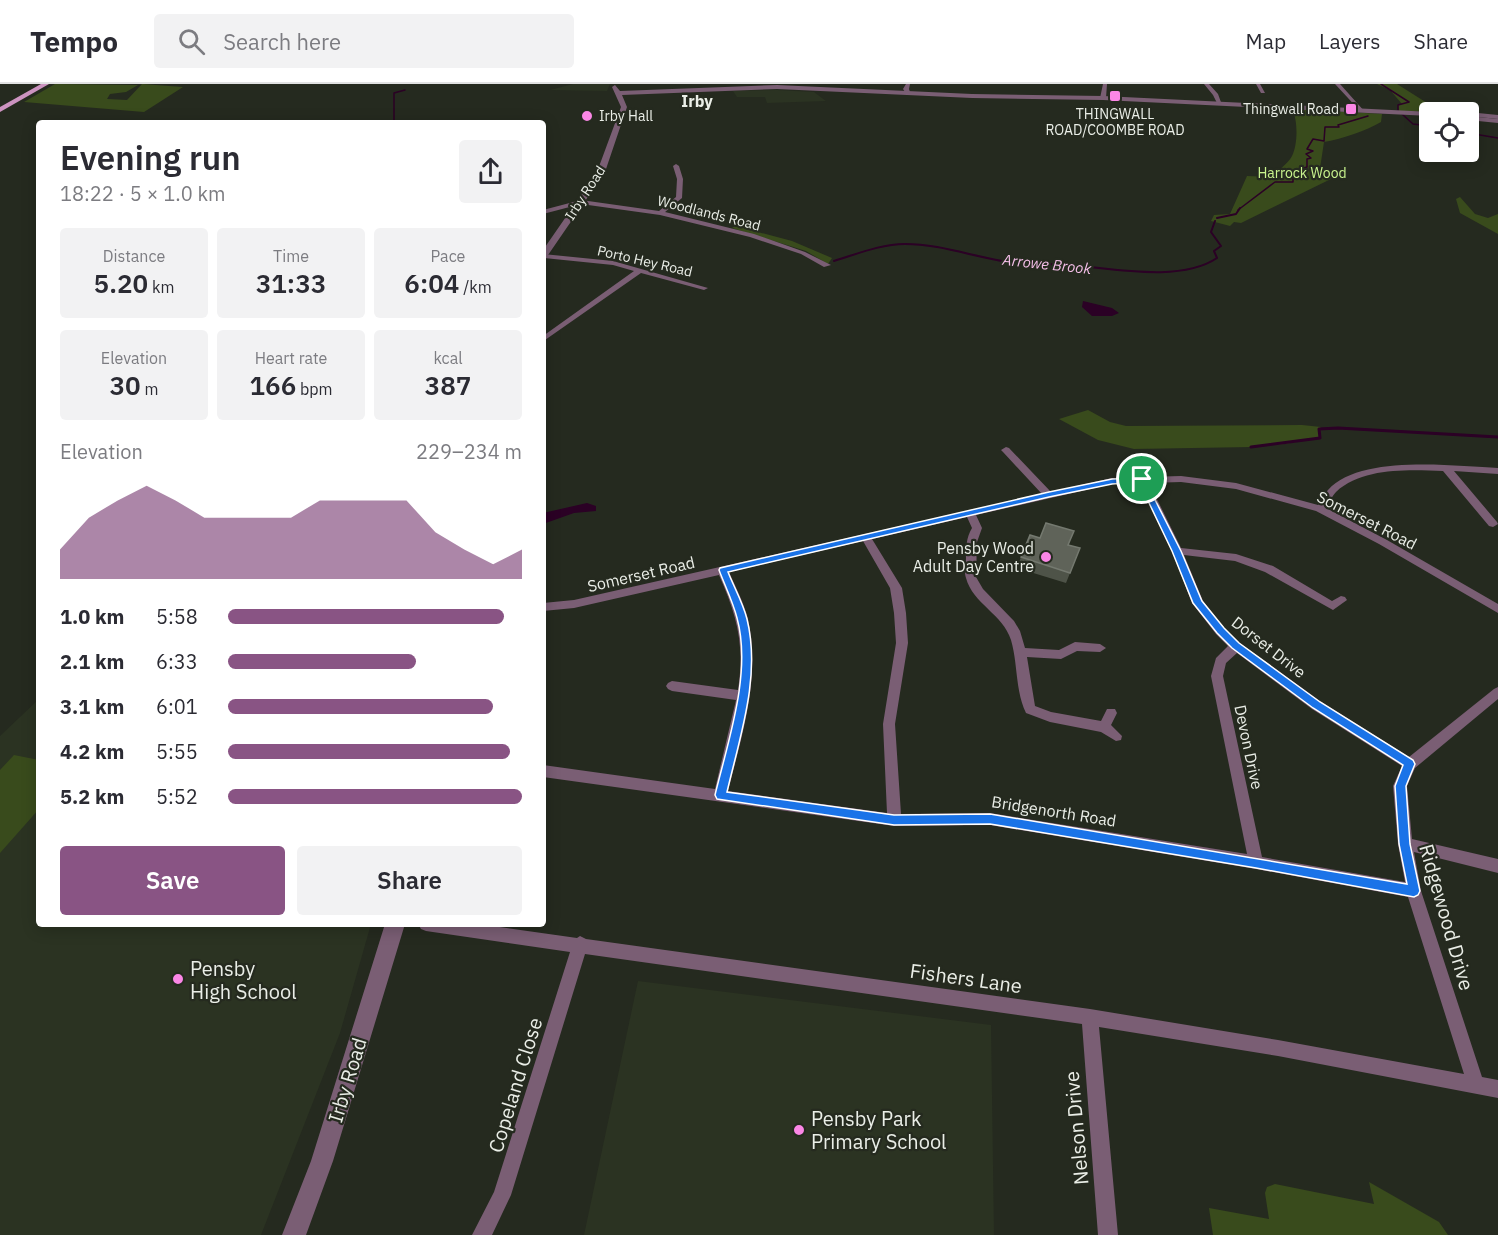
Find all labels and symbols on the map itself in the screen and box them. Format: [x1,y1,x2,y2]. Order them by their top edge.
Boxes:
marker: THINGWALL ROAD/COOMBE ROAD [1108,89,1122,103]
district label: Irby [681,91,713,111]
place label: Thingwall Road [1243,100,1339,118]
marker: Thingwall Road [1344,102,1358,116]
place label: THINGWALL ROAD/COOMBE ROAD [1045,105,1185,139]
place label: Irby Hall [599,107,653,125]
marker: Irby Hall [580,109,594,123]
street label: Irby Road [561,162,609,224]
park label: Harrock Wood [1257,164,1347,182]
street label: Woodlands Road [656,191,762,235]
street label: Porto Hey Road [596,241,694,281]
water label: Arrowe Brook [1001,250,1093,278]
pin [1116,453,1167,504]
street label: Somerset Road [1314,486,1420,554]
place label: Pensby Wood Adult Day Centre [913,538,1034,576]
marker: Pensby Wood Adult Day Centre [1039,550,1053,564]
street label: Somerset Road [585,552,697,596]
street label: Dorset Drive [1228,612,1310,682]
street label: Devon Drive [1230,703,1268,791]
street label: Bridgenorth Road [990,791,1118,831]
street label: Ridgewood Drive [1413,841,1481,993]
place label: Pensby High School [190,955,297,1005]
street label: Fishers Lane [908,957,1024,999]
marker: Pensby High School [171,972,185,986]
street label: Copeland Close [482,1014,548,1156]
street label: Irby Road [321,1034,373,1126]
street label: Nelson Drive [1058,1070,1094,1186]
place label: Pensby Park Primary School [811,1105,947,1155]
marker: Pensby Park Primary School [792,1123,806,1137]

